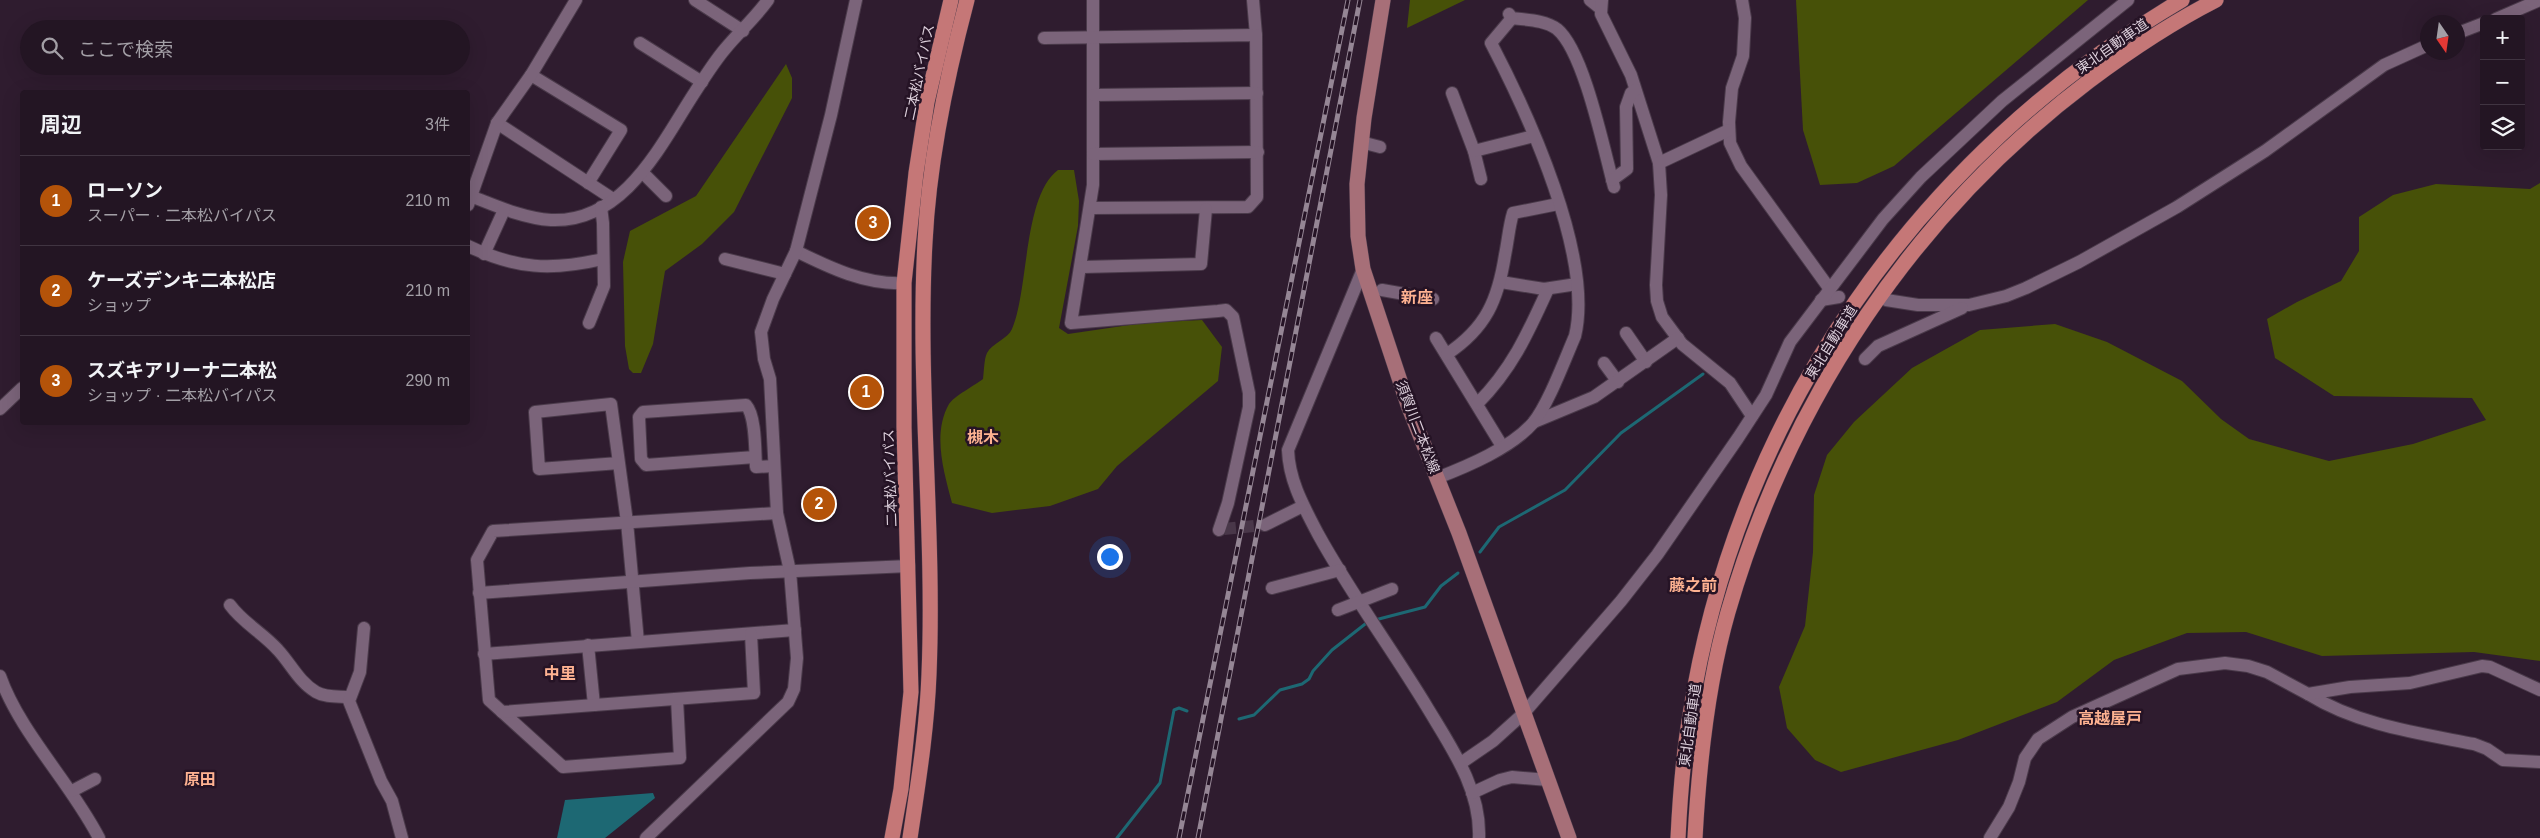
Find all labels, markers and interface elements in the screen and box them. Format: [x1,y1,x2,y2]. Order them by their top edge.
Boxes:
street label: 東北自動車道 [2073,15,2151,77]
north arrow [2420,15,2465,60]
map controls [2480,15,2525,150]
button: + [2480,15,2525,60]
search box [20,20,470,75]
street label: 二本松バイパス [901,23,937,121]
icon: search [38,34,66,62]
text: ここで検索 [78,39,173,60]
button: − [2480,60,2525,105]
button: layers [2480,105,2525,150]
text: 周辺 [40,113,82,136]
text: 3件 [425,116,450,133]
text: ローソン [87,180,163,201]
text: 1 [52,192,60,209]
text: 210 m [406,192,450,209]
pin: 3 [857,204,889,242]
text: スーパー · 二本松バイパス [87,207,277,224]
text: ケーズデンキ二本松店 [87,270,276,291]
text: 2 [52,282,60,299]
text: 210 m [406,282,450,299]
district label: 新座 [1401,289,1433,306]
text: ショップ [87,297,151,314]
street label: 東北自動車道 [1802,302,1860,382]
text: スズキアリーナ二本松 [87,360,277,381]
text: 3 [52,372,60,389]
text: 290 m [406,372,450,389]
pin: 1 [850,373,882,411]
street label: 須賀川二本松線 [1393,378,1443,476]
text: ショップ · 二本松バイパス [87,387,277,404]
street label: 二本松バイパス [880,429,900,527]
district label: 槻木 [967,429,999,446]
pin: 2 [803,485,835,523]
your location [1097,544,1123,570]
district label: 藤之前 [1669,577,1717,594]
district label: 中里 [544,665,576,682]
street label: 東北自動車道 [1676,682,1704,768]
district label: 高越屋戸 [2078,709,2142,727]
district label: 原田 [184,771,216,788]

